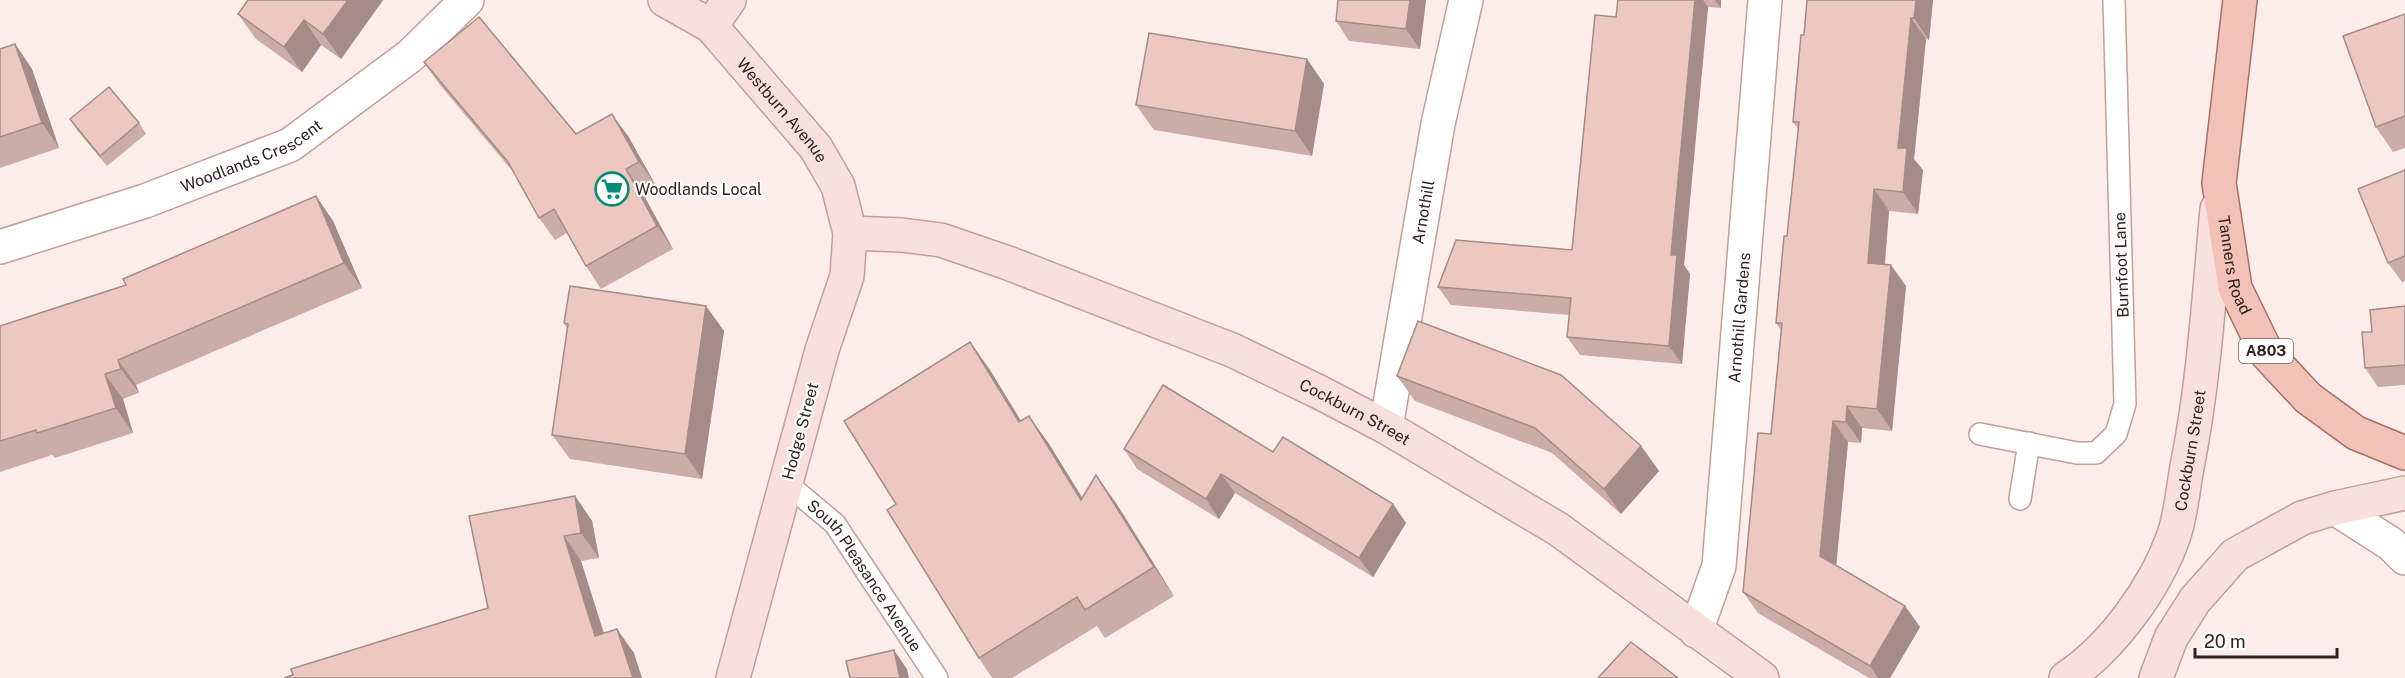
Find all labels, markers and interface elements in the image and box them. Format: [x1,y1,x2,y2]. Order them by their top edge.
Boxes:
street label: Westburn Avenue [733,54,831,166]
street label: Woodlands Crescent [178,116,326,196]
supermarket icon: Woodlands Local [594,171,630,207]
street label: Arnothill [1409,179,1438,246]
place label: Woodlands Local [635,180,762,199]
street label: Burnfoot Lane [2110,212,2133,318]
street label: Tanners Road [2214,215,2255,318]
street label: Arnothill Gardens [1725,252,1754,384]
road number: A803 [2239,339,2293,363]
street label: Cockburn Street [1296,375,1414,449]
street label: Hodge Street [778,380,823,482]
street label: Cockburn Street [2171,389,2209,513]
street label: South Pleasance Avenue [803,496,926,655]
scale bar [2195,621,2338,659]
text: 20 m [2204,631,2246,652]

